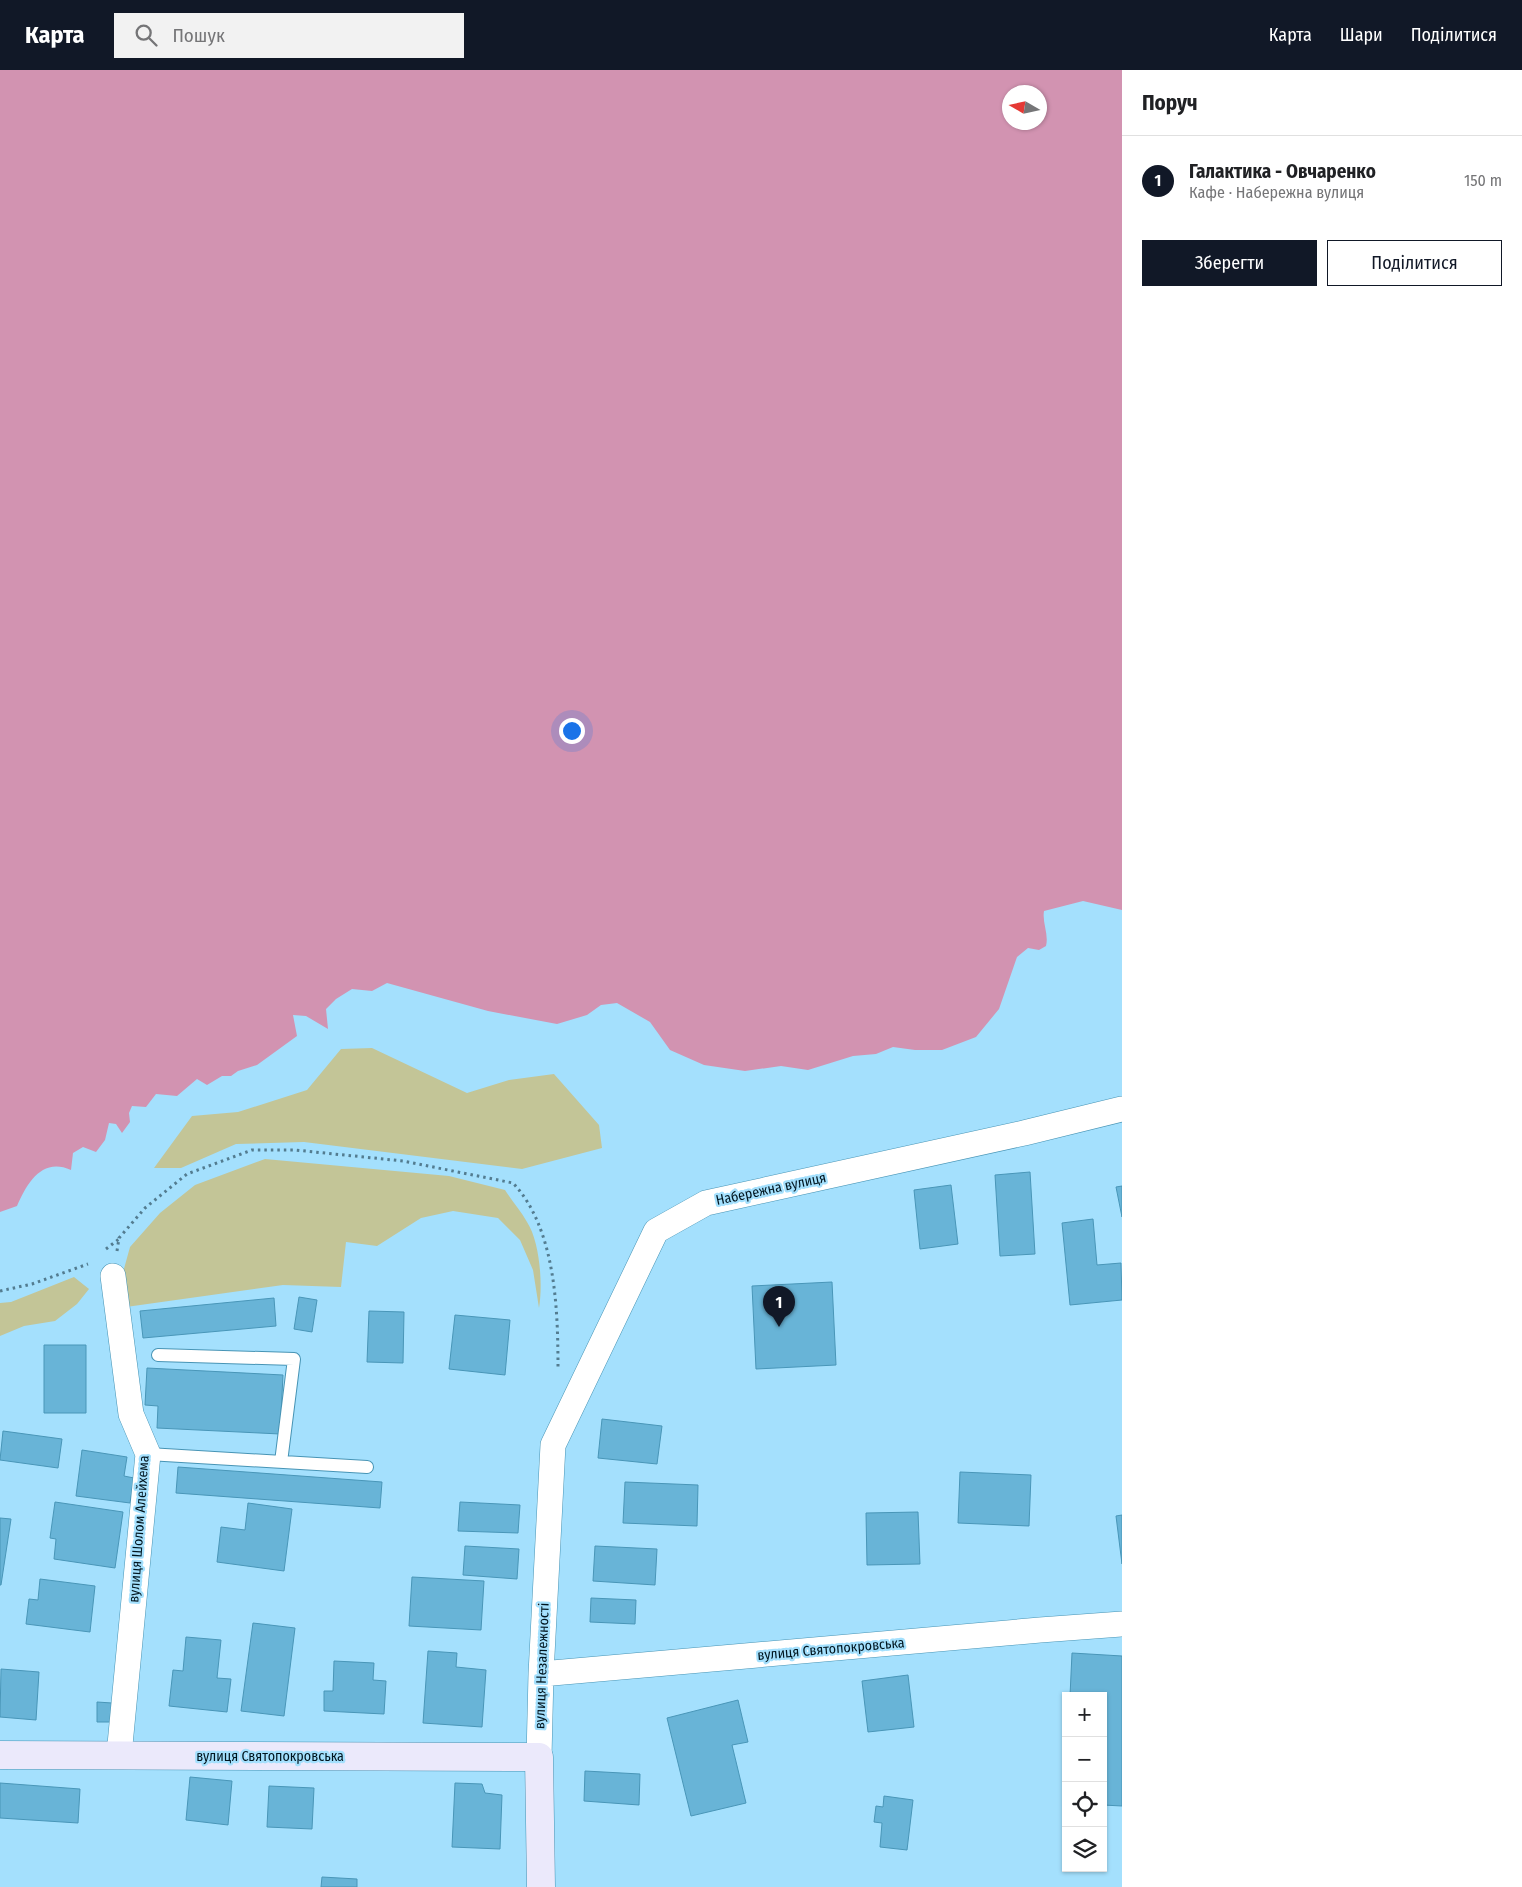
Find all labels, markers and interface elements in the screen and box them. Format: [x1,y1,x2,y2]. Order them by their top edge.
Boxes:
search box [114,13,464,58]
text: Карта [25,21,84,49]
icon: search [132,21,160,49]
text: Пошук [172,24,225,47]
text: Карта [1269,24,1312,46]
text: Шари [1340,24,1383,46]
text: Поділитися [1411,24,1497,46]
north arrow [1002,85,1047,130]
text: Поруч [1142,90,1198,116]
text: Галактика - Овчаренко [1189,160,1376,183]
text: 1 [1155,171,1161,190]
text: 150 m [1464,171,1502,190]
text: Кафе · Набережна вулиця [1189,183,1364,202]
button: Зберегти [1142,240,1317,286]
button: Поділитися [1327,240,1502,286]
your location [559,718,585,744]
street label: Набережна вулиця [714,1169,828,1209]
pin: 1 [763,1286,795,1327]
street label: вулиця Шолом Алейхема [125,1455,153,1603]
street label: вулиця Незалежності [531,1603,553,1729]
street label: вулиця Святопокровська [757,1634,905,1664]
map controls [1062,1692,1107,1872]
button: + [1062,1692,1107,1737]
button: − [1062,1737,1107,1782]
street label: вулиця Святопокровська [196,1748,344,1765]
button: locate [1062,1782,1107,1827]
button: layers [1062,1827,1107,1872]

